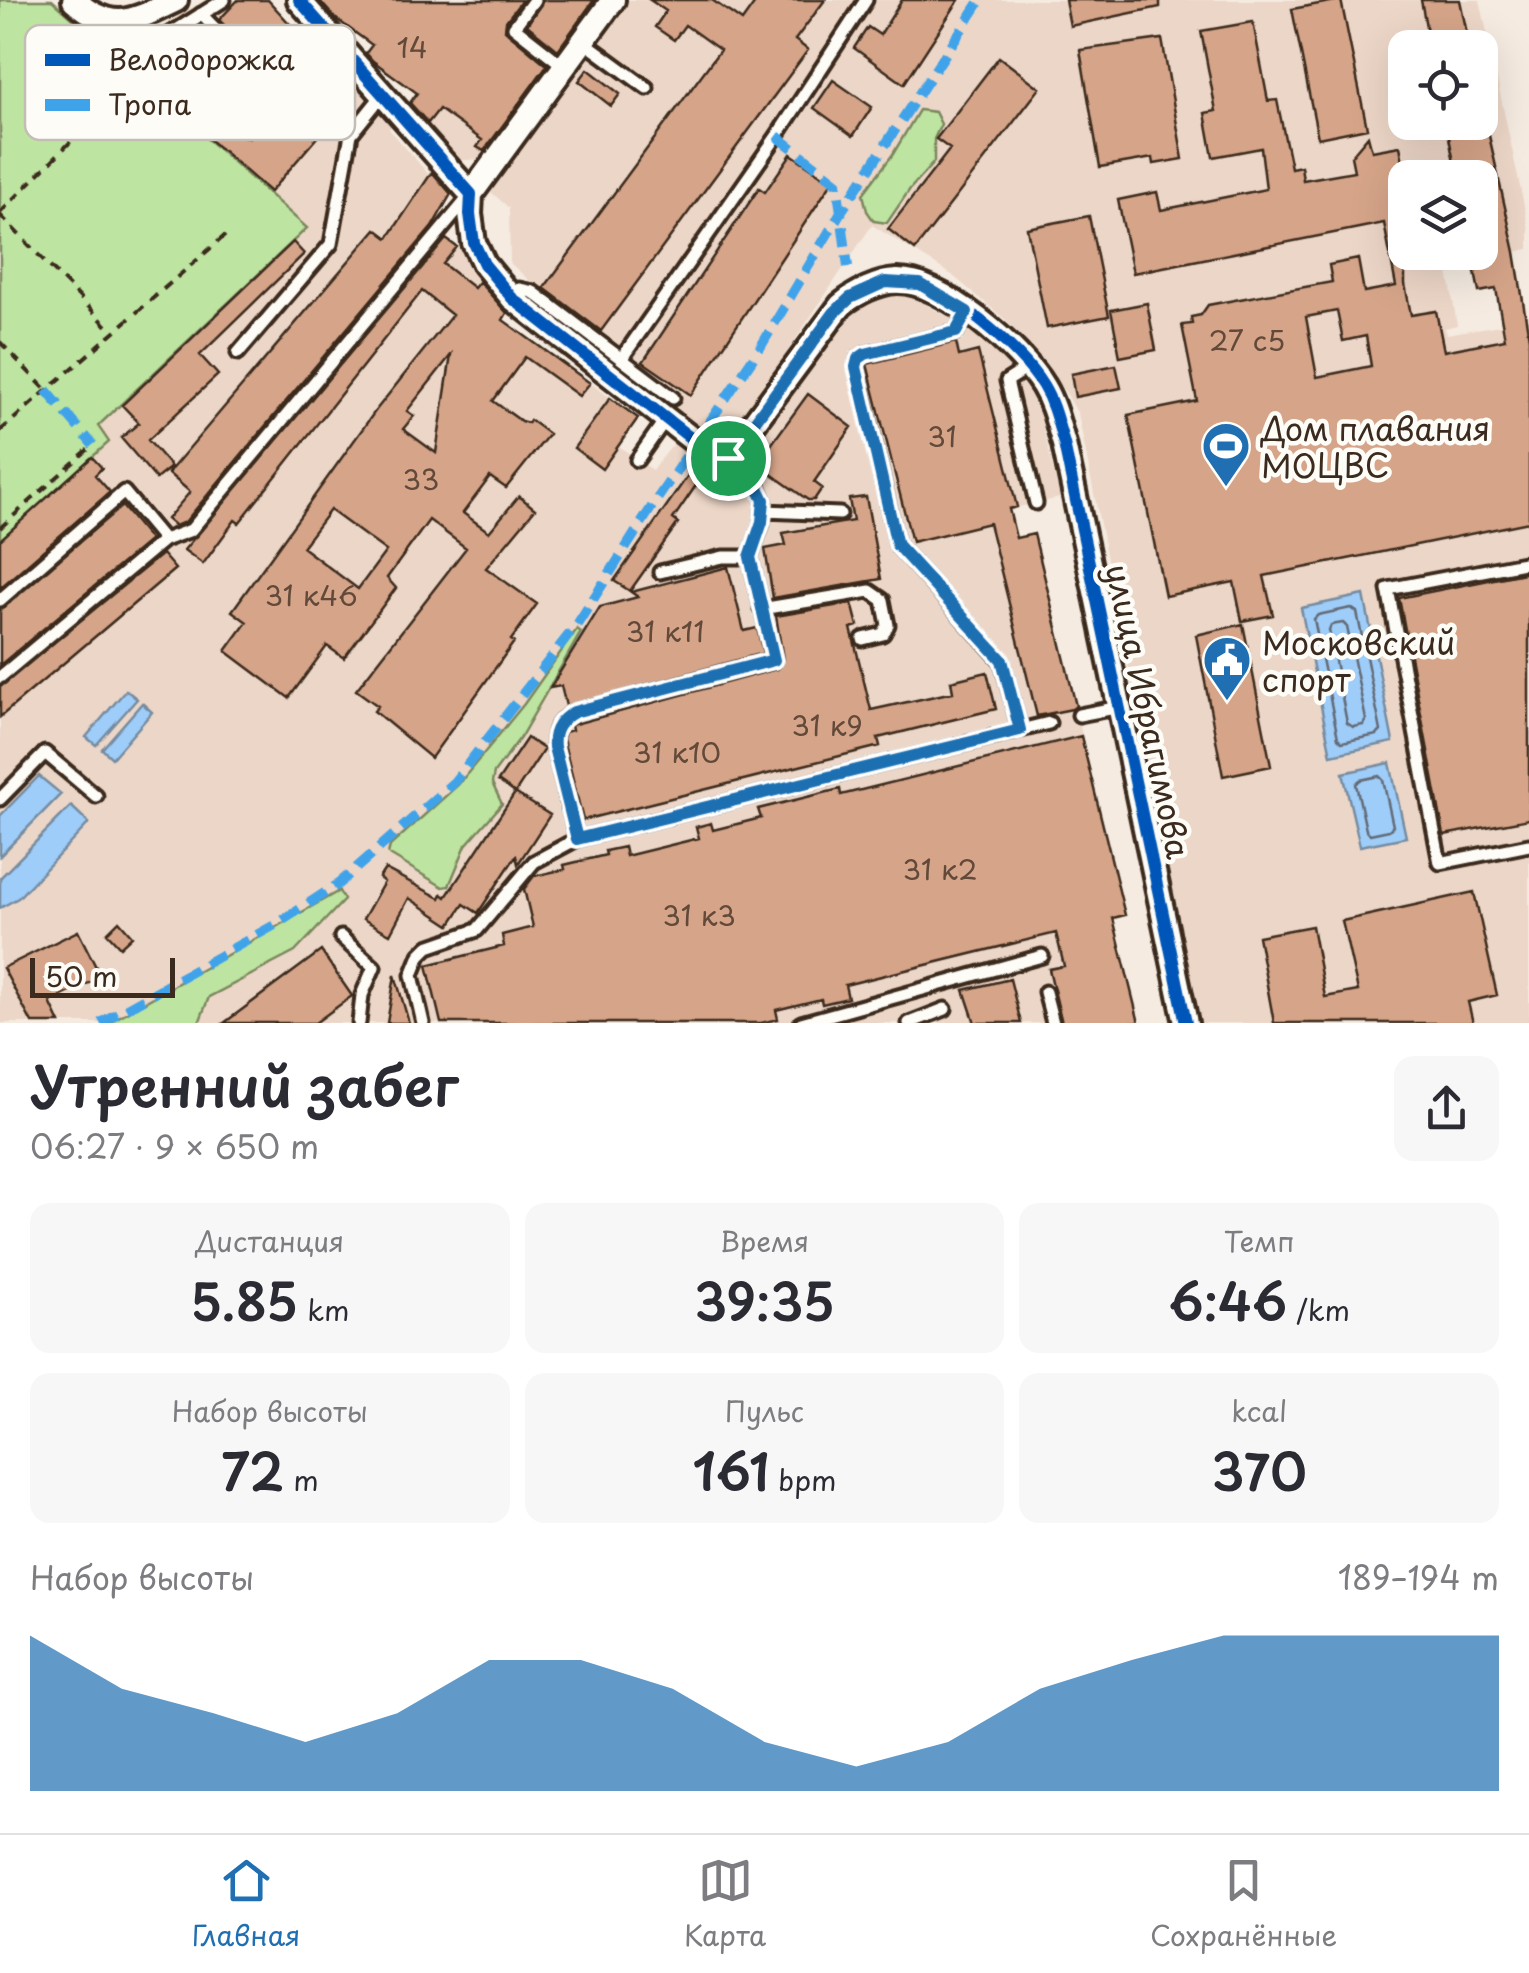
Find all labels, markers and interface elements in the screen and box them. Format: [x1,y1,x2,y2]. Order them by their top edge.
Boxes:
legend [25,25,355,140]
house number: 14 [396,25,428,68]
map controls [1388,30,1498,270]
button: locate [1388,30,1498,140]
text: Велодорожка [108,37,295,80]
text: Тропа [108,82,192,125]
button: layers [1388,160,1498,270]
house number: 27 с5 [1209,318,1285,361]
place label: Дом плавания МОЦВС [1260,404,1490,489]
house number: 31 [927,414,957,457]
pin [686,416,771,501]
sports icon: Дом плавания МОЦВС [1200,420,1252,488]
icon: arrive [701,431,756,486]
house number: 33 [403,457,439,500]
street label: улица Ибрагимова [1094,559,1204,863]
house number: 31 к46 [264,573,358,616]
house number: 31 к11 [626,609,704,652]
place label: Московский спорт [1262,618,1455,703]
public building icon: Московский спорт [1201,634,1253,702]
house number: 31 к9 [791,703,863,746]
house number: 31 к10 [633,730,721,773]
house number: 31 к2 [903,847,977,890]
house number: 31 к3 [662,893,736,936]
scale bar [30,953,175,998]
text: 50 m [45,954,118,997]
text: Утренний забег [30,1043,459,1126]
button: share [1394,1056,1499,1161]
text: 06:27 · 9 × 650 m [30,1122,319,1170]
text: Дистанция [196,1219,344,1262]
text: Время [720,1219,809,1262]
text: Темп [1224,1219,1295,1262]
text: 5.85 [190,1262,298,1338]
text: 39:35 [694,1262,835,1338]
text: 6:46 [1168,1262,1287,1338]
text: km [298,1288,349,1331]
text: /km [1287,1288,1350,1331]
text: Набор высоты [172,1389,368,1432]
text: Пульс [725,1389,804,1432]
text: kcal [1231,1389,1287,1432]
text: 72 [221,1432,284,1508]
text: 161 [692,1432,769,1508]
text: 370 [1211,1432,1307,1508]
text: m [284,1458,319,1501]
text: bpm [769,1458,837,1501]
text: Набор высоты [30,1553,254,1601]
text: 189–194 m [1338,1553,1499,1601]
tab: Главная [192,1853,300,1956]
tab: Карта [684,1853,766,1956]
tab: Сохранённые [1150,1853,1337,1956]

